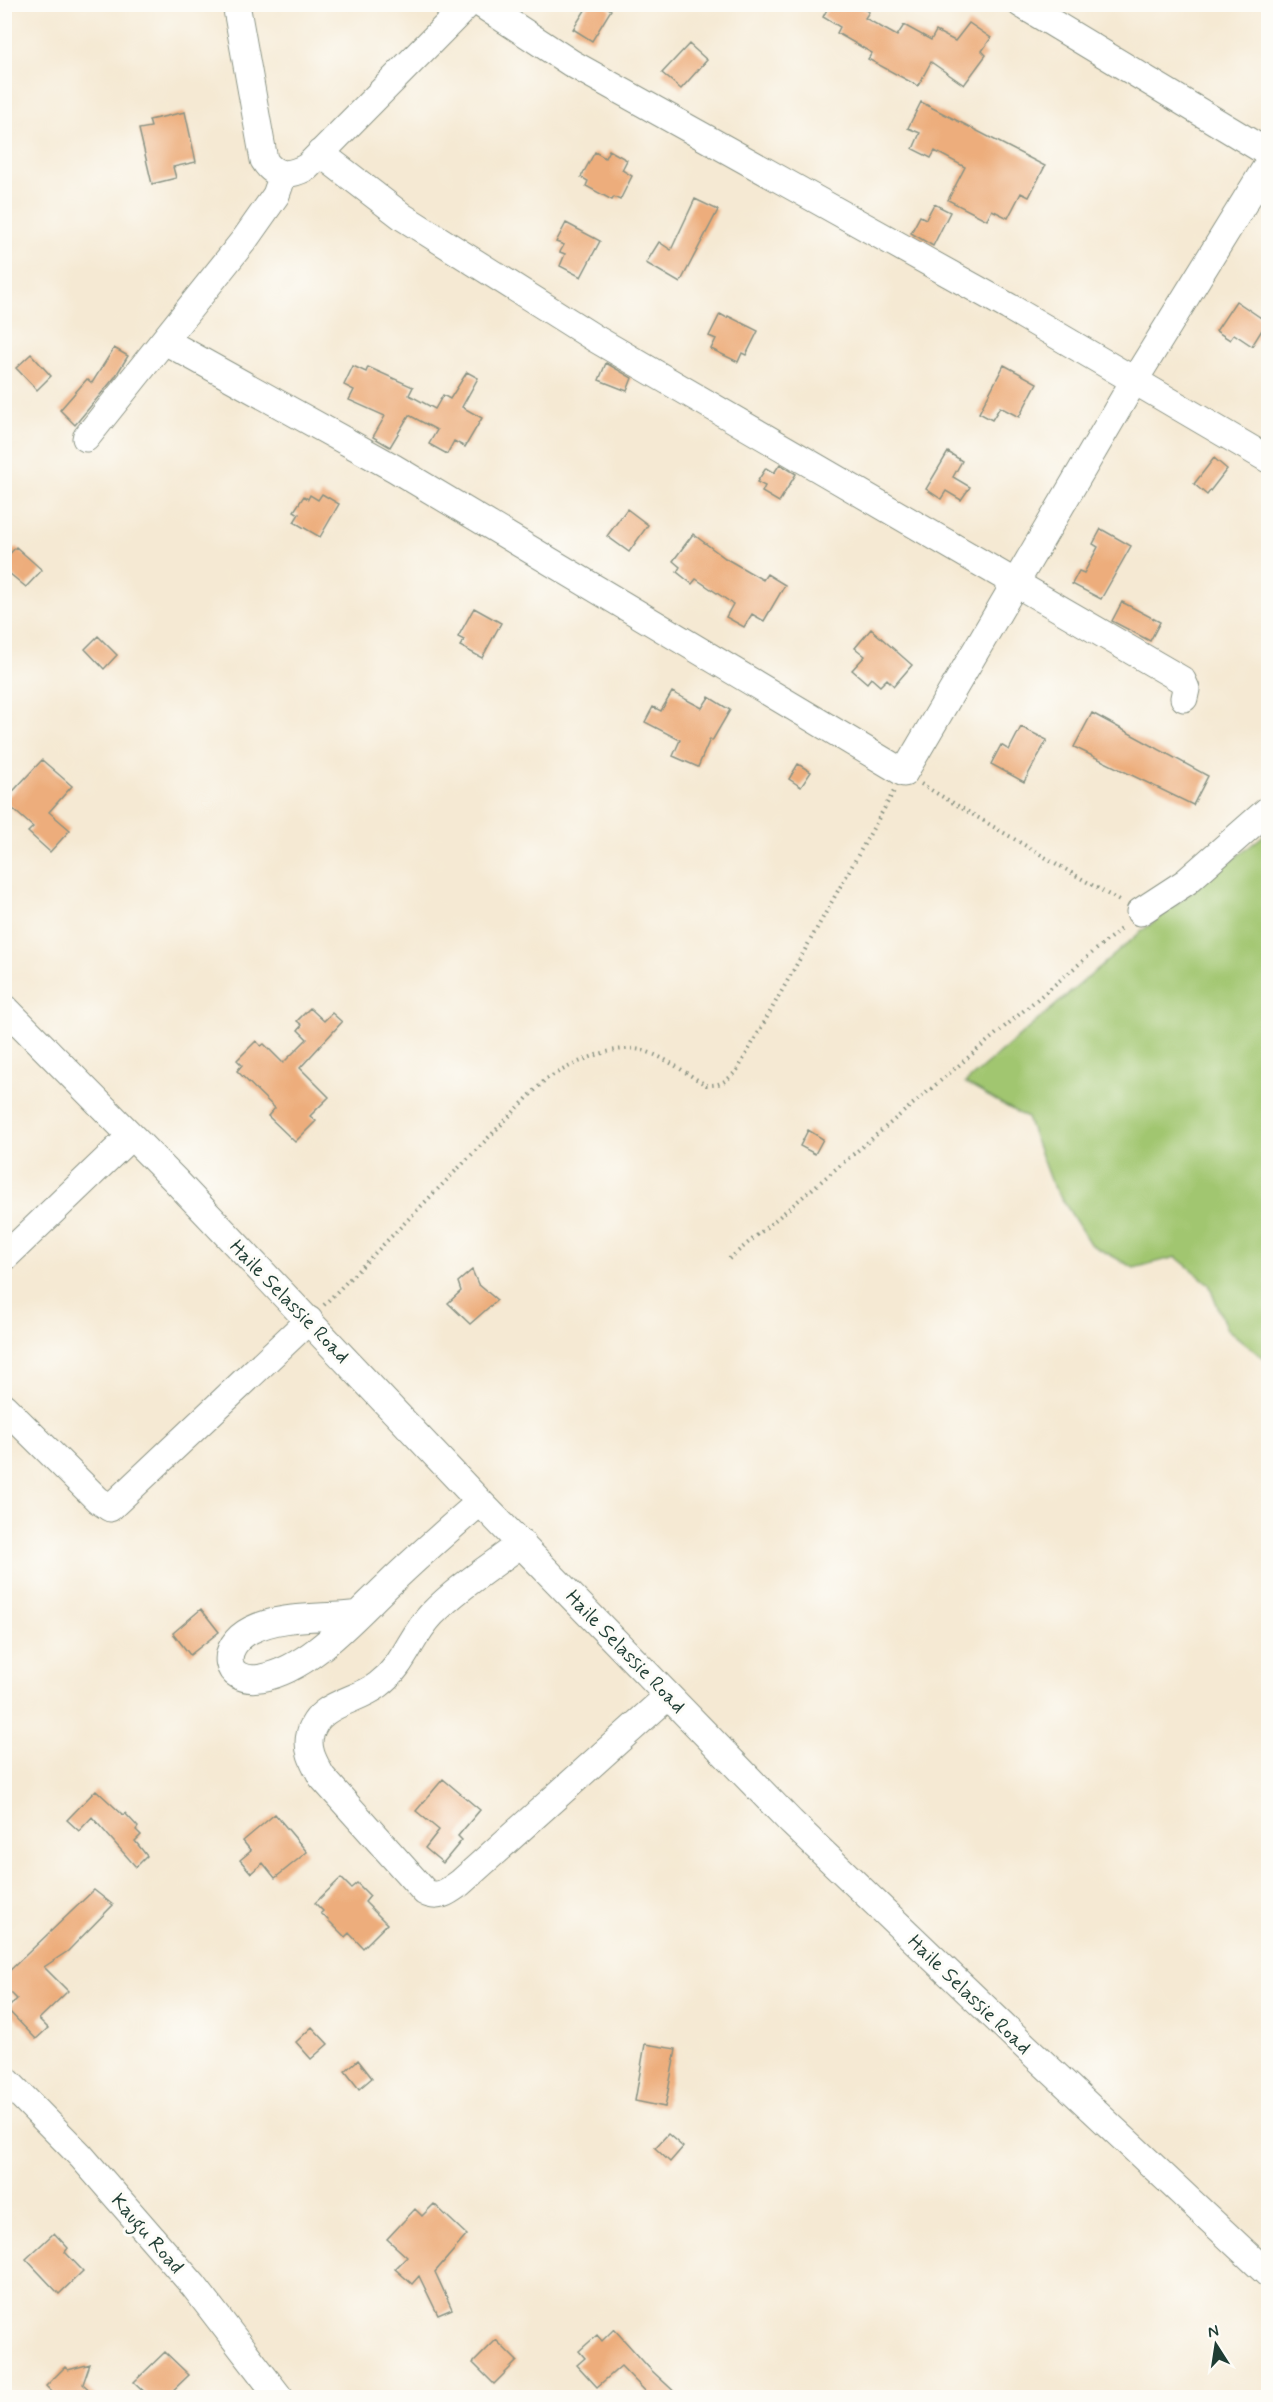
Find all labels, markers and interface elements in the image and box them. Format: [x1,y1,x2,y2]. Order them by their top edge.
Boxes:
street label: Haile Selassie Road [223,1234,355,1370]
street label: Haile Selassie Road [559,1584,691,1720]
street label: Haile Selassie Road [901,1929,1037,2061]
street label: Kaugu Road [103,2188,189,2281]
north arrow [1186,2315,1246,2375]
text: N [1206,2320,1221,2343]

